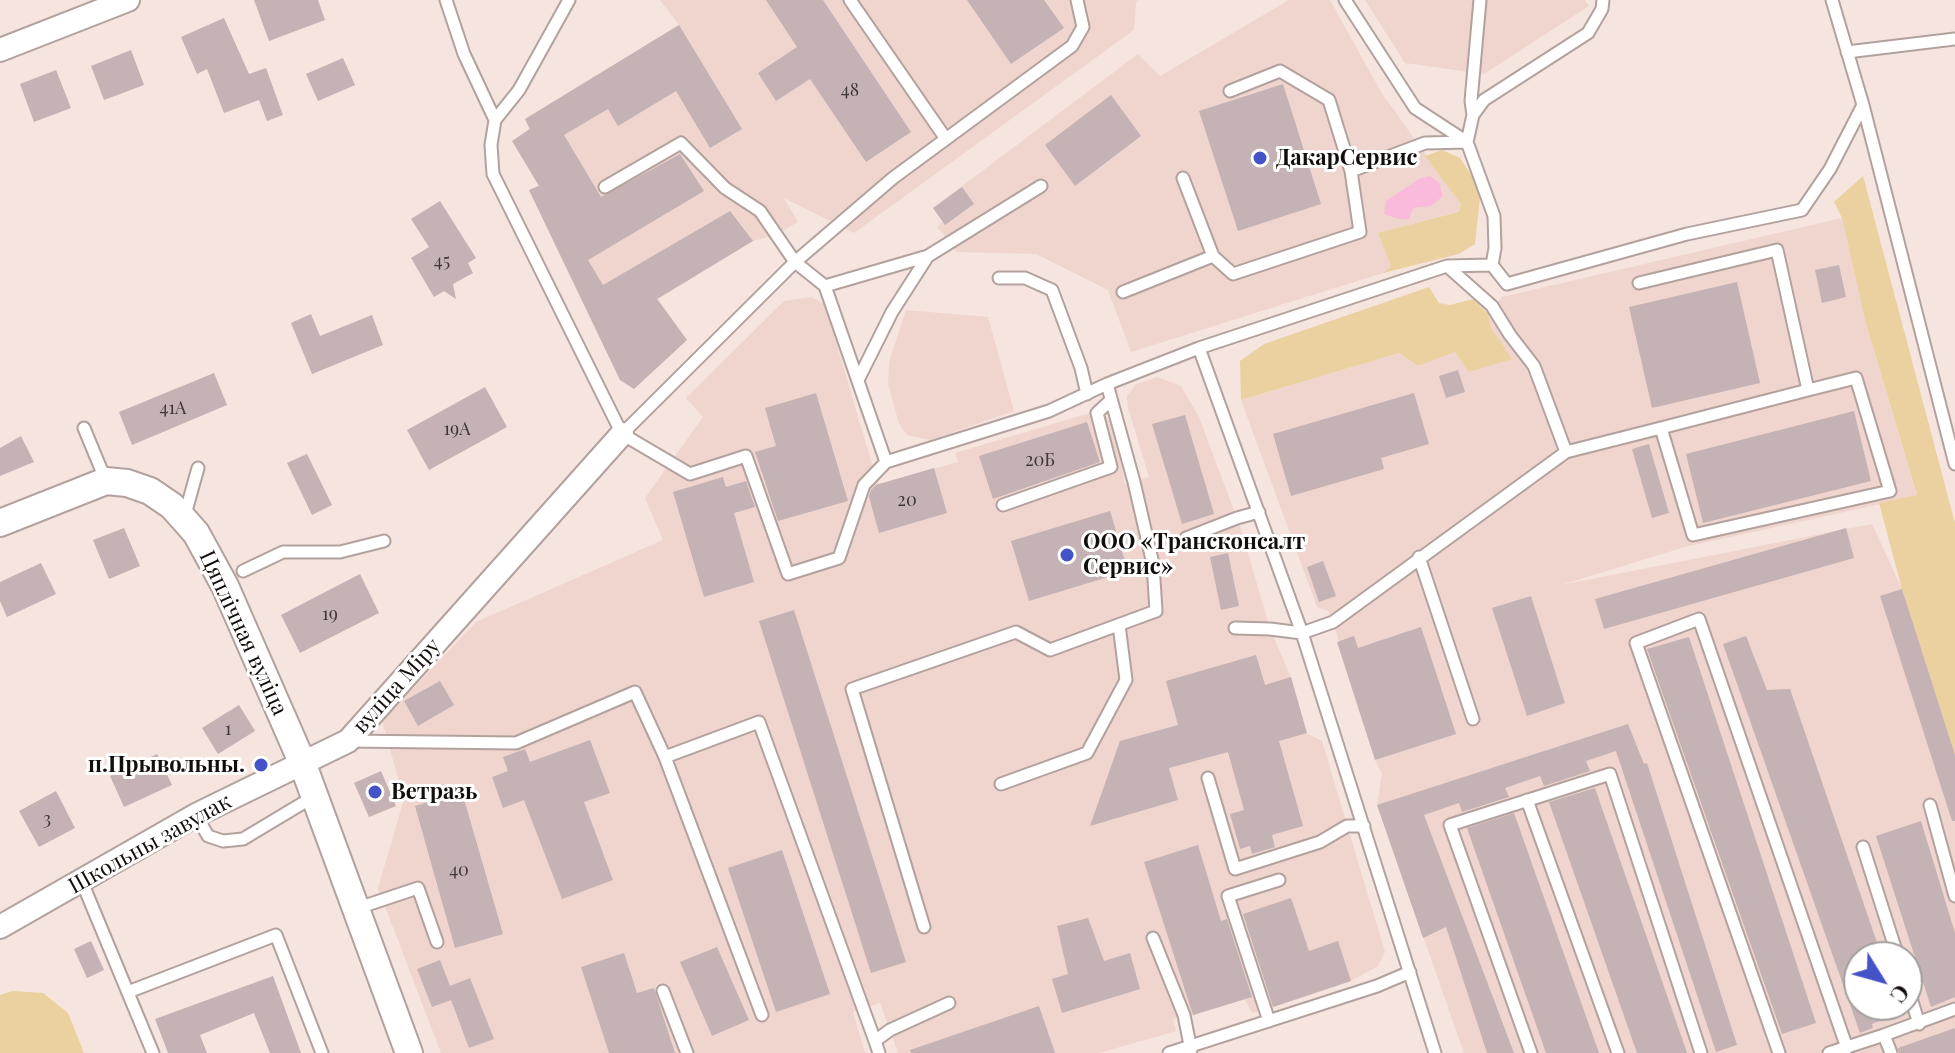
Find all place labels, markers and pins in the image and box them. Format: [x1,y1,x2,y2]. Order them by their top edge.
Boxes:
place label: ДакарСервис [1276,145,1417,171]
marker: ДакарСервис [1251,149,1269,167]
place label: ООО «Трансконсалт Сервис» [1083,529,1305,580]
marker: ООО «Трансконсалт Сервис» [1058,546,1076,564]
place label: п.Прывольны. [88,752,245,778]
marker: п.Прывольны. [252,756,270,774]
place label: Ветразь [391,779,477,805]
marker: Ветразь [366,783,384,801]

